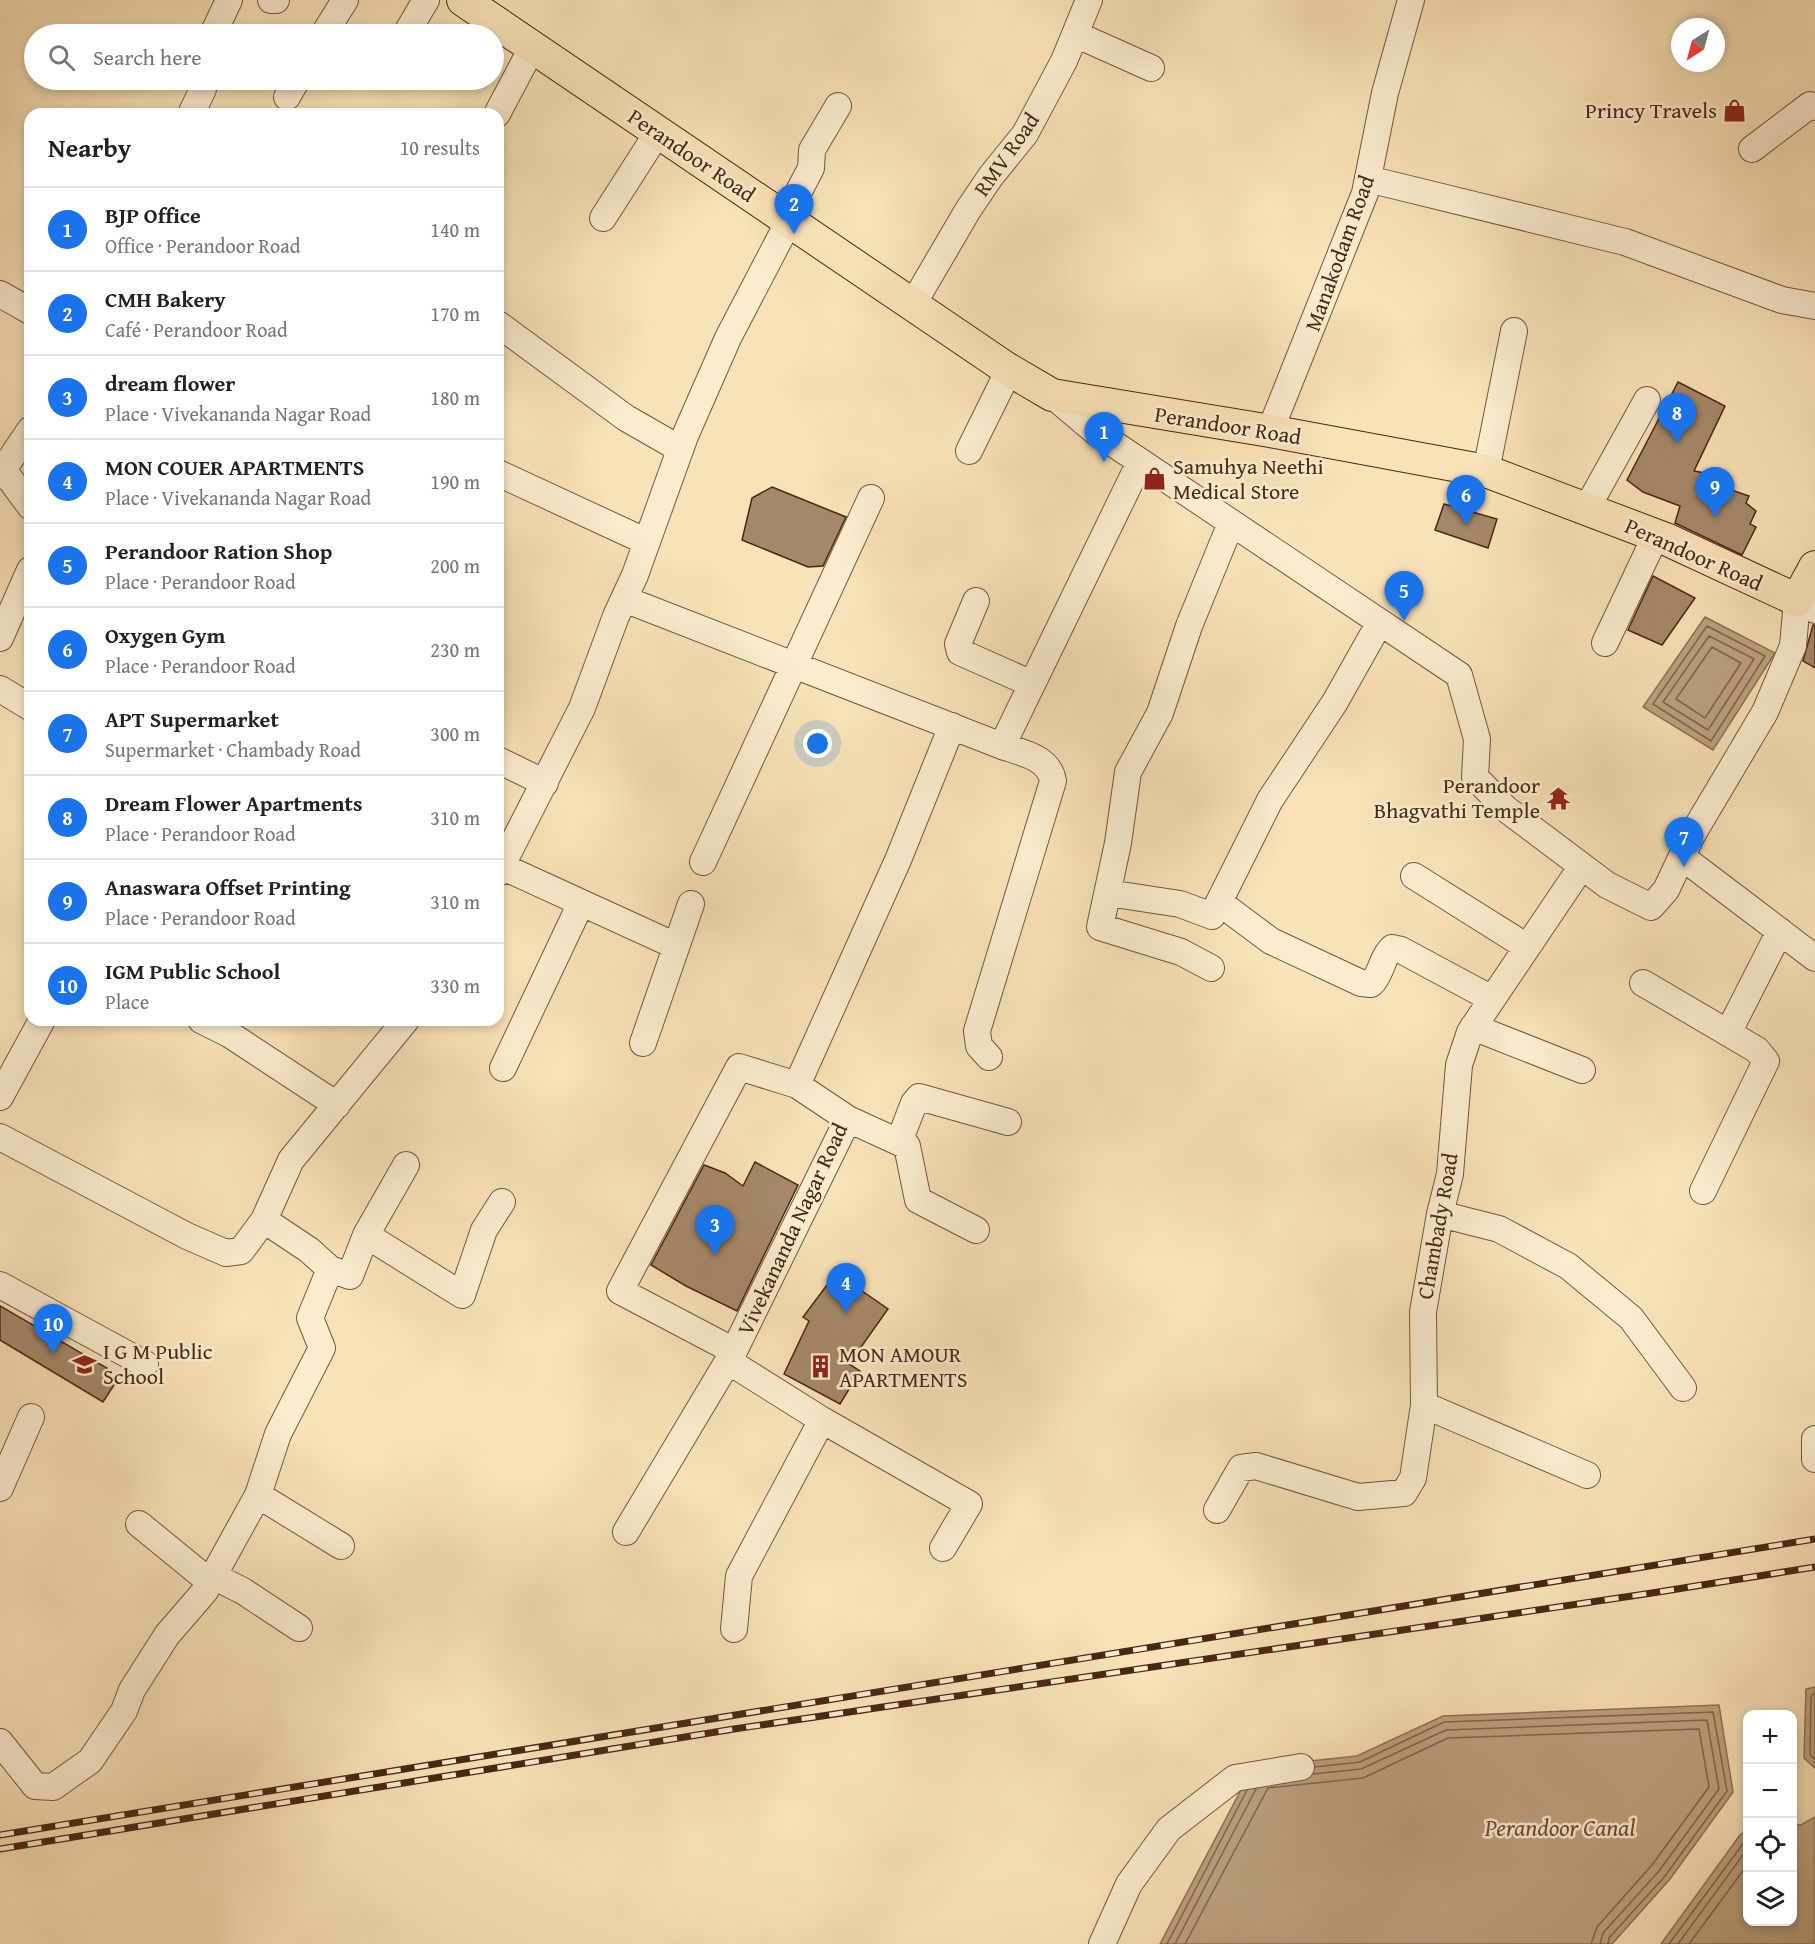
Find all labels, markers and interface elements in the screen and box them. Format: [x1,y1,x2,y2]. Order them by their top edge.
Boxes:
north arrow [1671,18,1725,72]
search box [24,24,504,90]
icon: search [45,41,78,74]
text: Search here [93,41,202,73]
place label: Princy Travels [1585,94,1717,126]
shop icon: Princy Travels [1722,97,1748,123]
street label: Perandoor Road [622,100,762,210]
street label: RMV Road [965,105,1047,202]
text: Nearby [48,128,131,167]
text: 10 results [400,133,480,162]
street label: Manakodam Road [1296,170,1382,336]
pin: 2 [774,184,814,234]
text: BJP Office [105,199,201,231]
text: 1 [62,215,73,244]
text: 140 m [430,215,480,244]
text: Office · Perandoor Road [105,231,300,260]
text: CMH Bakery [105,283,226,315]
text: 2 [62,299,73,328]
text: 170 m [430,299,480,328]
text: Café · Perandoor Road [105,315,288,344]
text: dream flower [105,367,235,399]
text: 3 [62,383,73,412]
text: 180 m [430,383,480,412]
pin: 8 [1658,394,1696,443]
street label: Perandoor Road [1152,398,1304,452]
text: Place · Vivekananda Nagar Road [105,399,371,428]
pin: 1 [1084,412,1124,462]
place label: Samuhya Neethi Medical Store [1173,450,1324,507]
text: MON COUER APARTMENTS [105,451,364,483]
shop icon: Samuhya Neethi Medical Store [1142,466,1168,492]
text: 4 [62,467,73,496]
text: 190 m [430,467,480,496]
pin: 9 [1696,468,1734,517]
pin: 6 [1446,476,1486,525]
text: Place · Vivekananda Nagar Road [105,483,371,512]
street label: Perandoor Road [1620,509,1768,599]
text: Perandoor Ration Shop [105,535,332,567]
text: 5 [62,551,73,580]
text: 200 m [430,551,480,580]
text: Place · Perandoor Road [105,567,296,596]
pin: 5 [1384,572,1424,621]
text: Oxygen Gym [105,619,225,651]
text: 6 [62,635,73,664]
text: 230 m [430,635,480,664]
text: Place · Perandoor Road [105,651,296,680]
text: APT Supermarket [105,703,279,735]
text: 7 [62,719,73,748]
text: 300 m [430,719,480,748]
your location [803,729,832,758]
text: Supermarket · Chambady Road [105,735,361,764]
place label: Perandoor Bhagvathi Temple [1374,769,1540,826]
temple icon: Perandoor Bhagvathi Temple [1545,785,1571,811]
text: Dream Flower Apartments [105,787,362,819]
text: 8 [62,803,73,832]
text: 310 m [430,803,480,832]
pin: 7 [1664,818,1704,867]
text: Place · Perandoor Road [105,819,296,848]
text: Anaswara Offset Printing [105,871,351,903]
text: 9 [62,887,73,916]
text: 310 m [430,887,480,916]
text: Place · Perandoor Road [105,903,296,932]
text: IGM Public School [105,955,280,987]
text: 10 [57,971,78,1000]
text: 330 m [430,971,480,1000]
text: Place [105,987,149,1016]
street label: Vivekananda Nagar Road [729,1117,855,1340]
street label: Chambady Road [1408,1150,1466,1302]
pin: 3 [696,1206,734,1255]
pin: 4 [826,1264,866,1313]
pin: 10 [34,1304,72,1354]
place label: I G M Public School [103,1335,213,1392]
place label: MON AMOUR APARTMENTS [839,1338,967,1395]
school or university icon: I G M Public School [72,1351,98,1377]
building icon: MON AMOUR APARTMENTS [808,1354,834,1380]
map controls [1743,1710,1797,1926]
button: + [1743,1710,1797,1764]
button: − [1743,1764,1797,1818]
water label: Perandoor Canal [1484,1810,1635,1845]
button: locate [1743,1818,1797,1872]
button: layers [1743,1872,1797,1926]

